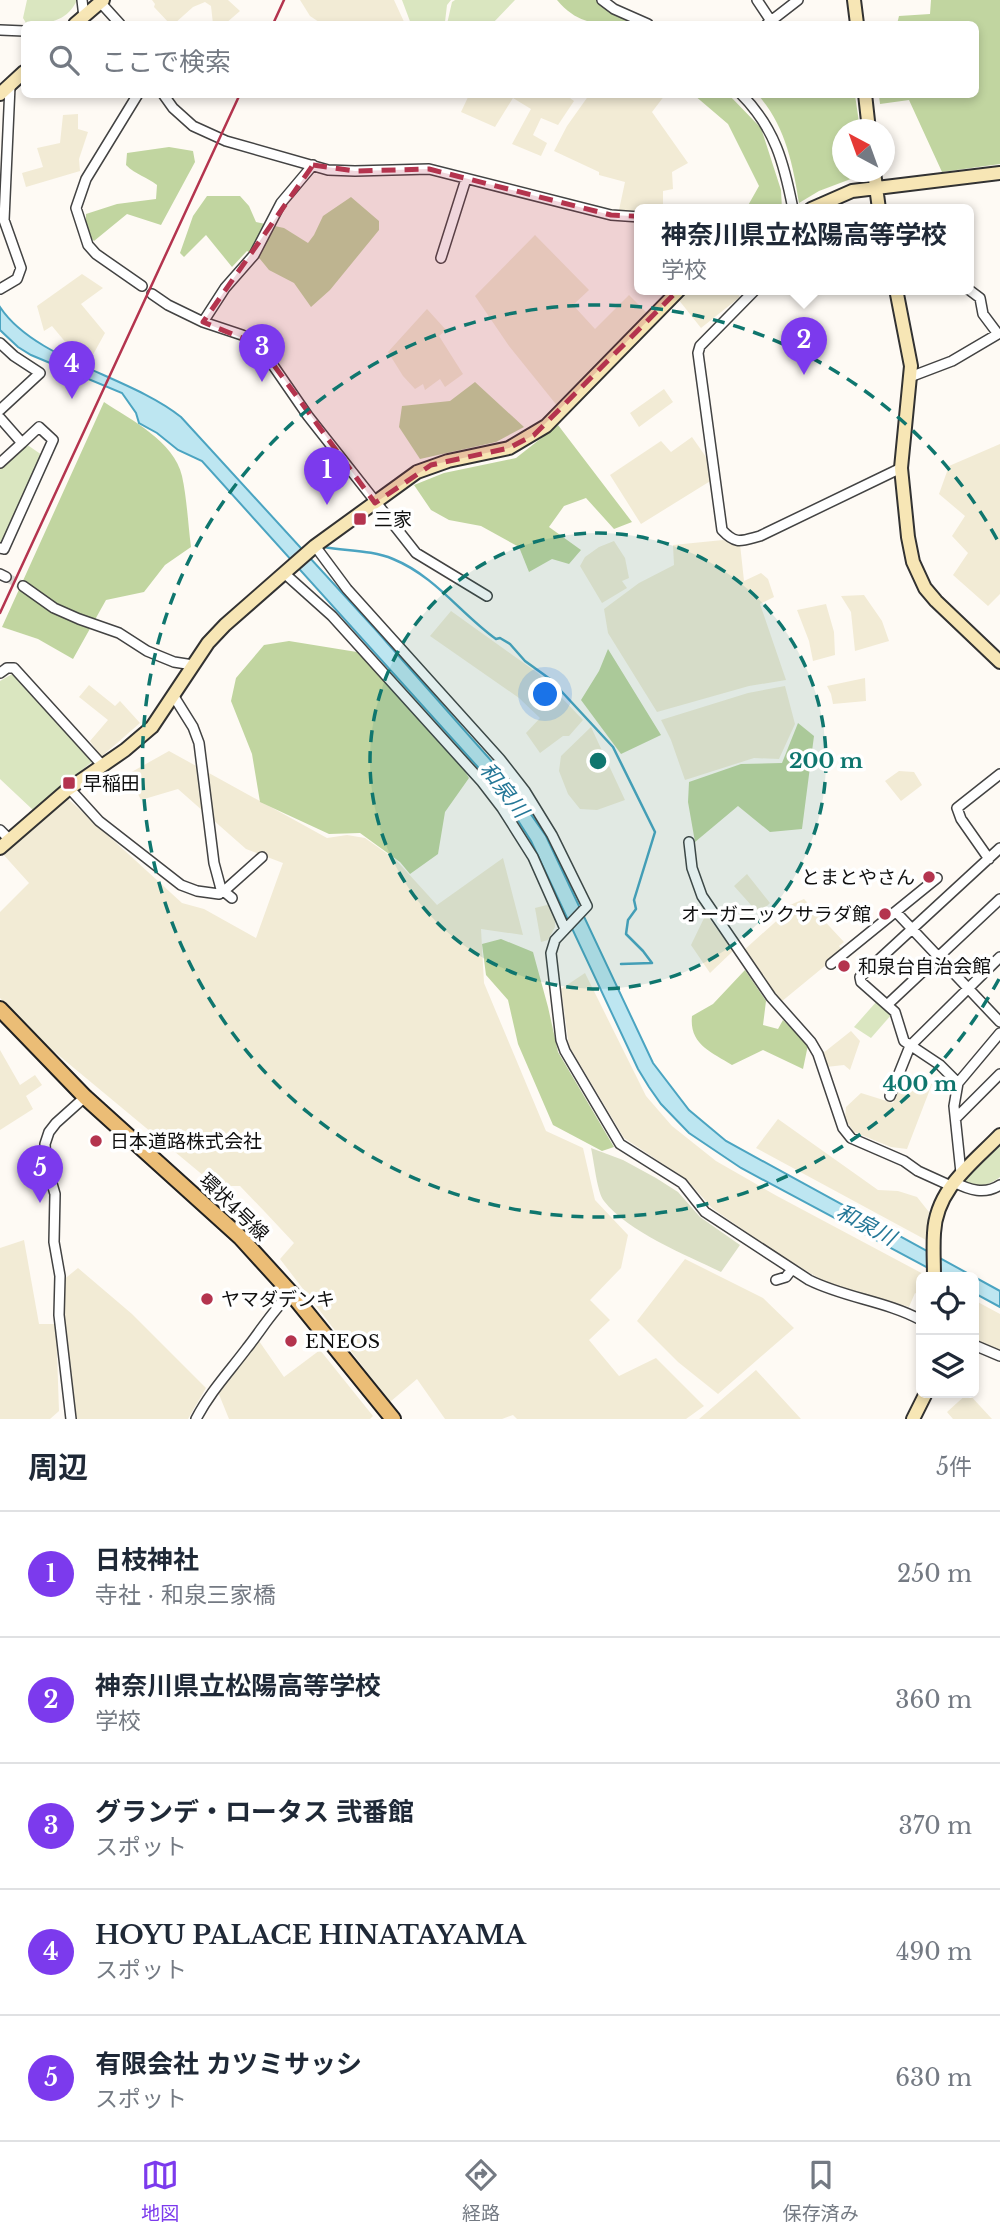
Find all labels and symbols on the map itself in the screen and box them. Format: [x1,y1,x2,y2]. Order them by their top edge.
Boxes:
north arrow [832,119,895,182]
pin: 2 [781,317,827,375]
pin: 3 [239,324,285,382]
pin: 4 [49,341,95,399]
pin: 1 [304,447,350,505]
place label: 三家 [374,508,412,531]
marker: 三家 [352,511,368,527]
your location [528,677,562,711]
text: 200 m [789,748,863,774]
centre of rings [586,749,610,773]
water label: 和泉川 [474,757,535,824]
place label: 早稲田 [83,772,140,795]
marker: 早稲田 [61,775,77,791]
place label: とまとやさん [801,866,915,889]
marker: とまとやさん [921,869,937,885]
place label: オーガニックサラダ館 [681,903,871,926]
marker: オーガニックサラダ館 [877,906,893,922]
place label: 和泉台自治会館 [858,955,991,978]
marker: 和泉台自治会館 [836,958,852,974]
text: 400 m [883,1071,957,1097]
place label: 日本道路株式会社 [110,1130,262,1153]
marker: 日本道路株式会社 [88,1133,104,1149]
pin: 5 [17,1145,63,1203]
street label: 環状4号線 [195,1168,273,1246]
water label: 和泉川 [832,1199,902,1252]
place label: ヤマダデンキ [221,1288,335,1311]
marker: ヤマダデンキ [199,1291,215,1307]
place label: ENEOS [305,1330,380,1353]
marker: ENEOS [283,1333,299,1349]

